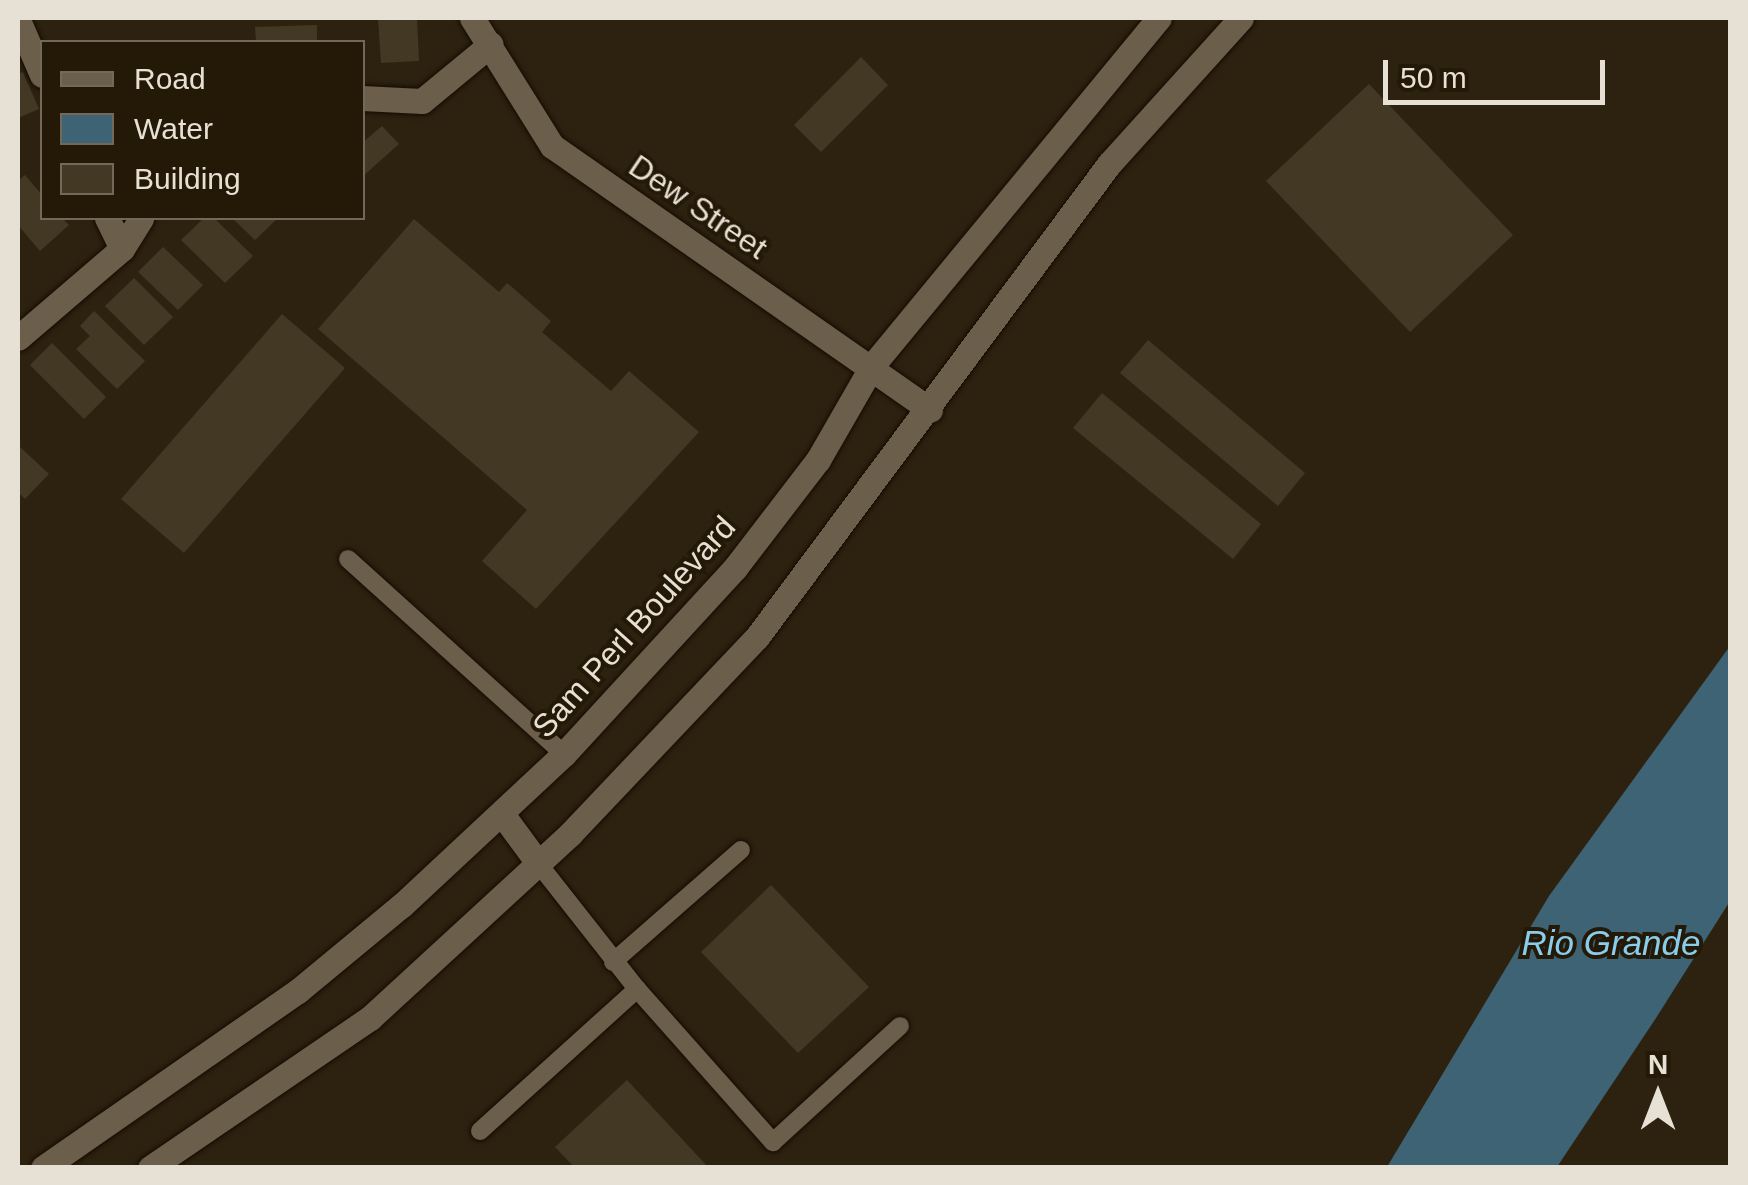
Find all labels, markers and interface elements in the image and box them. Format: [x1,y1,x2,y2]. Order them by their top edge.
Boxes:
legend [40,40,365,220]
scale bar [1388,40,1610,102]
text: 50 m [1400,61,1467,94]
text: Road [134,62,206,95]
text: Water [134,112,213,145]
street label: Dew Street [622,147,774,267]
text: Building [134,162,241,195]
street label: Sam Perl Boulevard [525,508,743,746]
water label: Rio Grande [1522,922,1700,964]
north arrow [1608,1045,1708,1145]
text: N [1648,1049,1668,1080]

